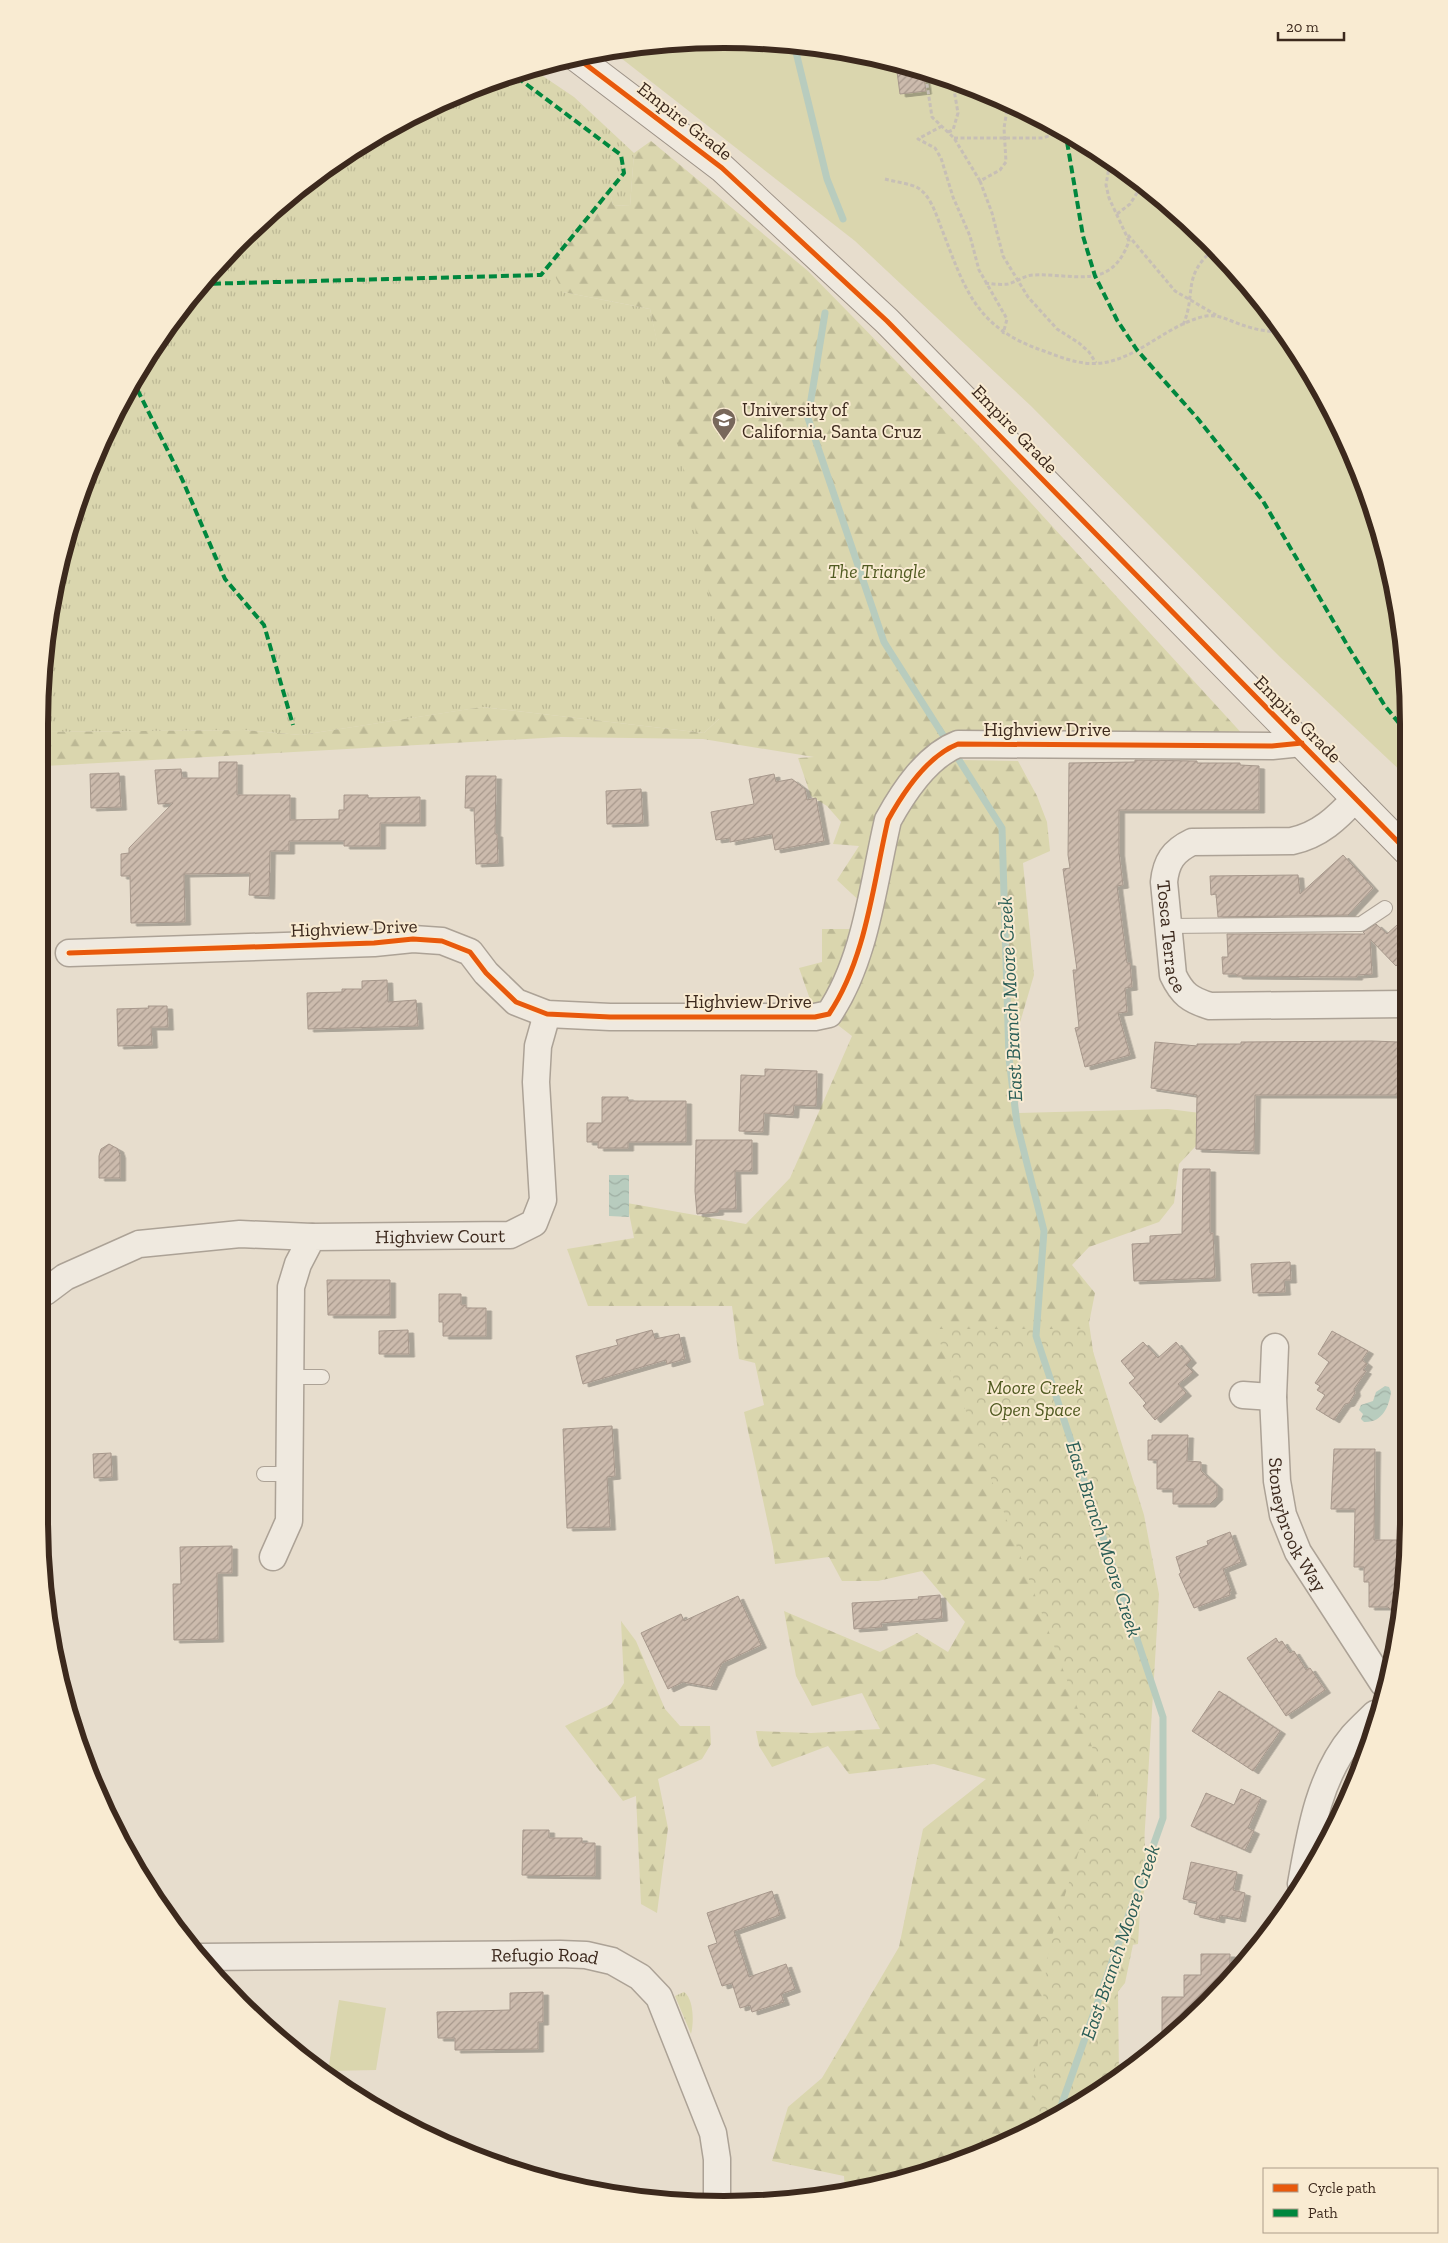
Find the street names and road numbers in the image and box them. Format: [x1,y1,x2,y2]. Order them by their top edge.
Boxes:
street label: Empire Grade [633,77,737,165]
street label: Empire Grade [967,380,1063,478]
street label: Empire Grade [1249,670,1347,768]
street label: Highview Drive [983,718,1111,741]
street label: Tosca Terrace [1152,879,1192,997]
street label: Highview Drive [290,914,418,942]
street label: Highview Drive [684,990,812,1013]
street label: Highview Court [375,1224,505,1248]
street label: Stoneybrook Way [1264,1457,1332,1596]
street label: Refugio Road [491,1942,602,1969]

